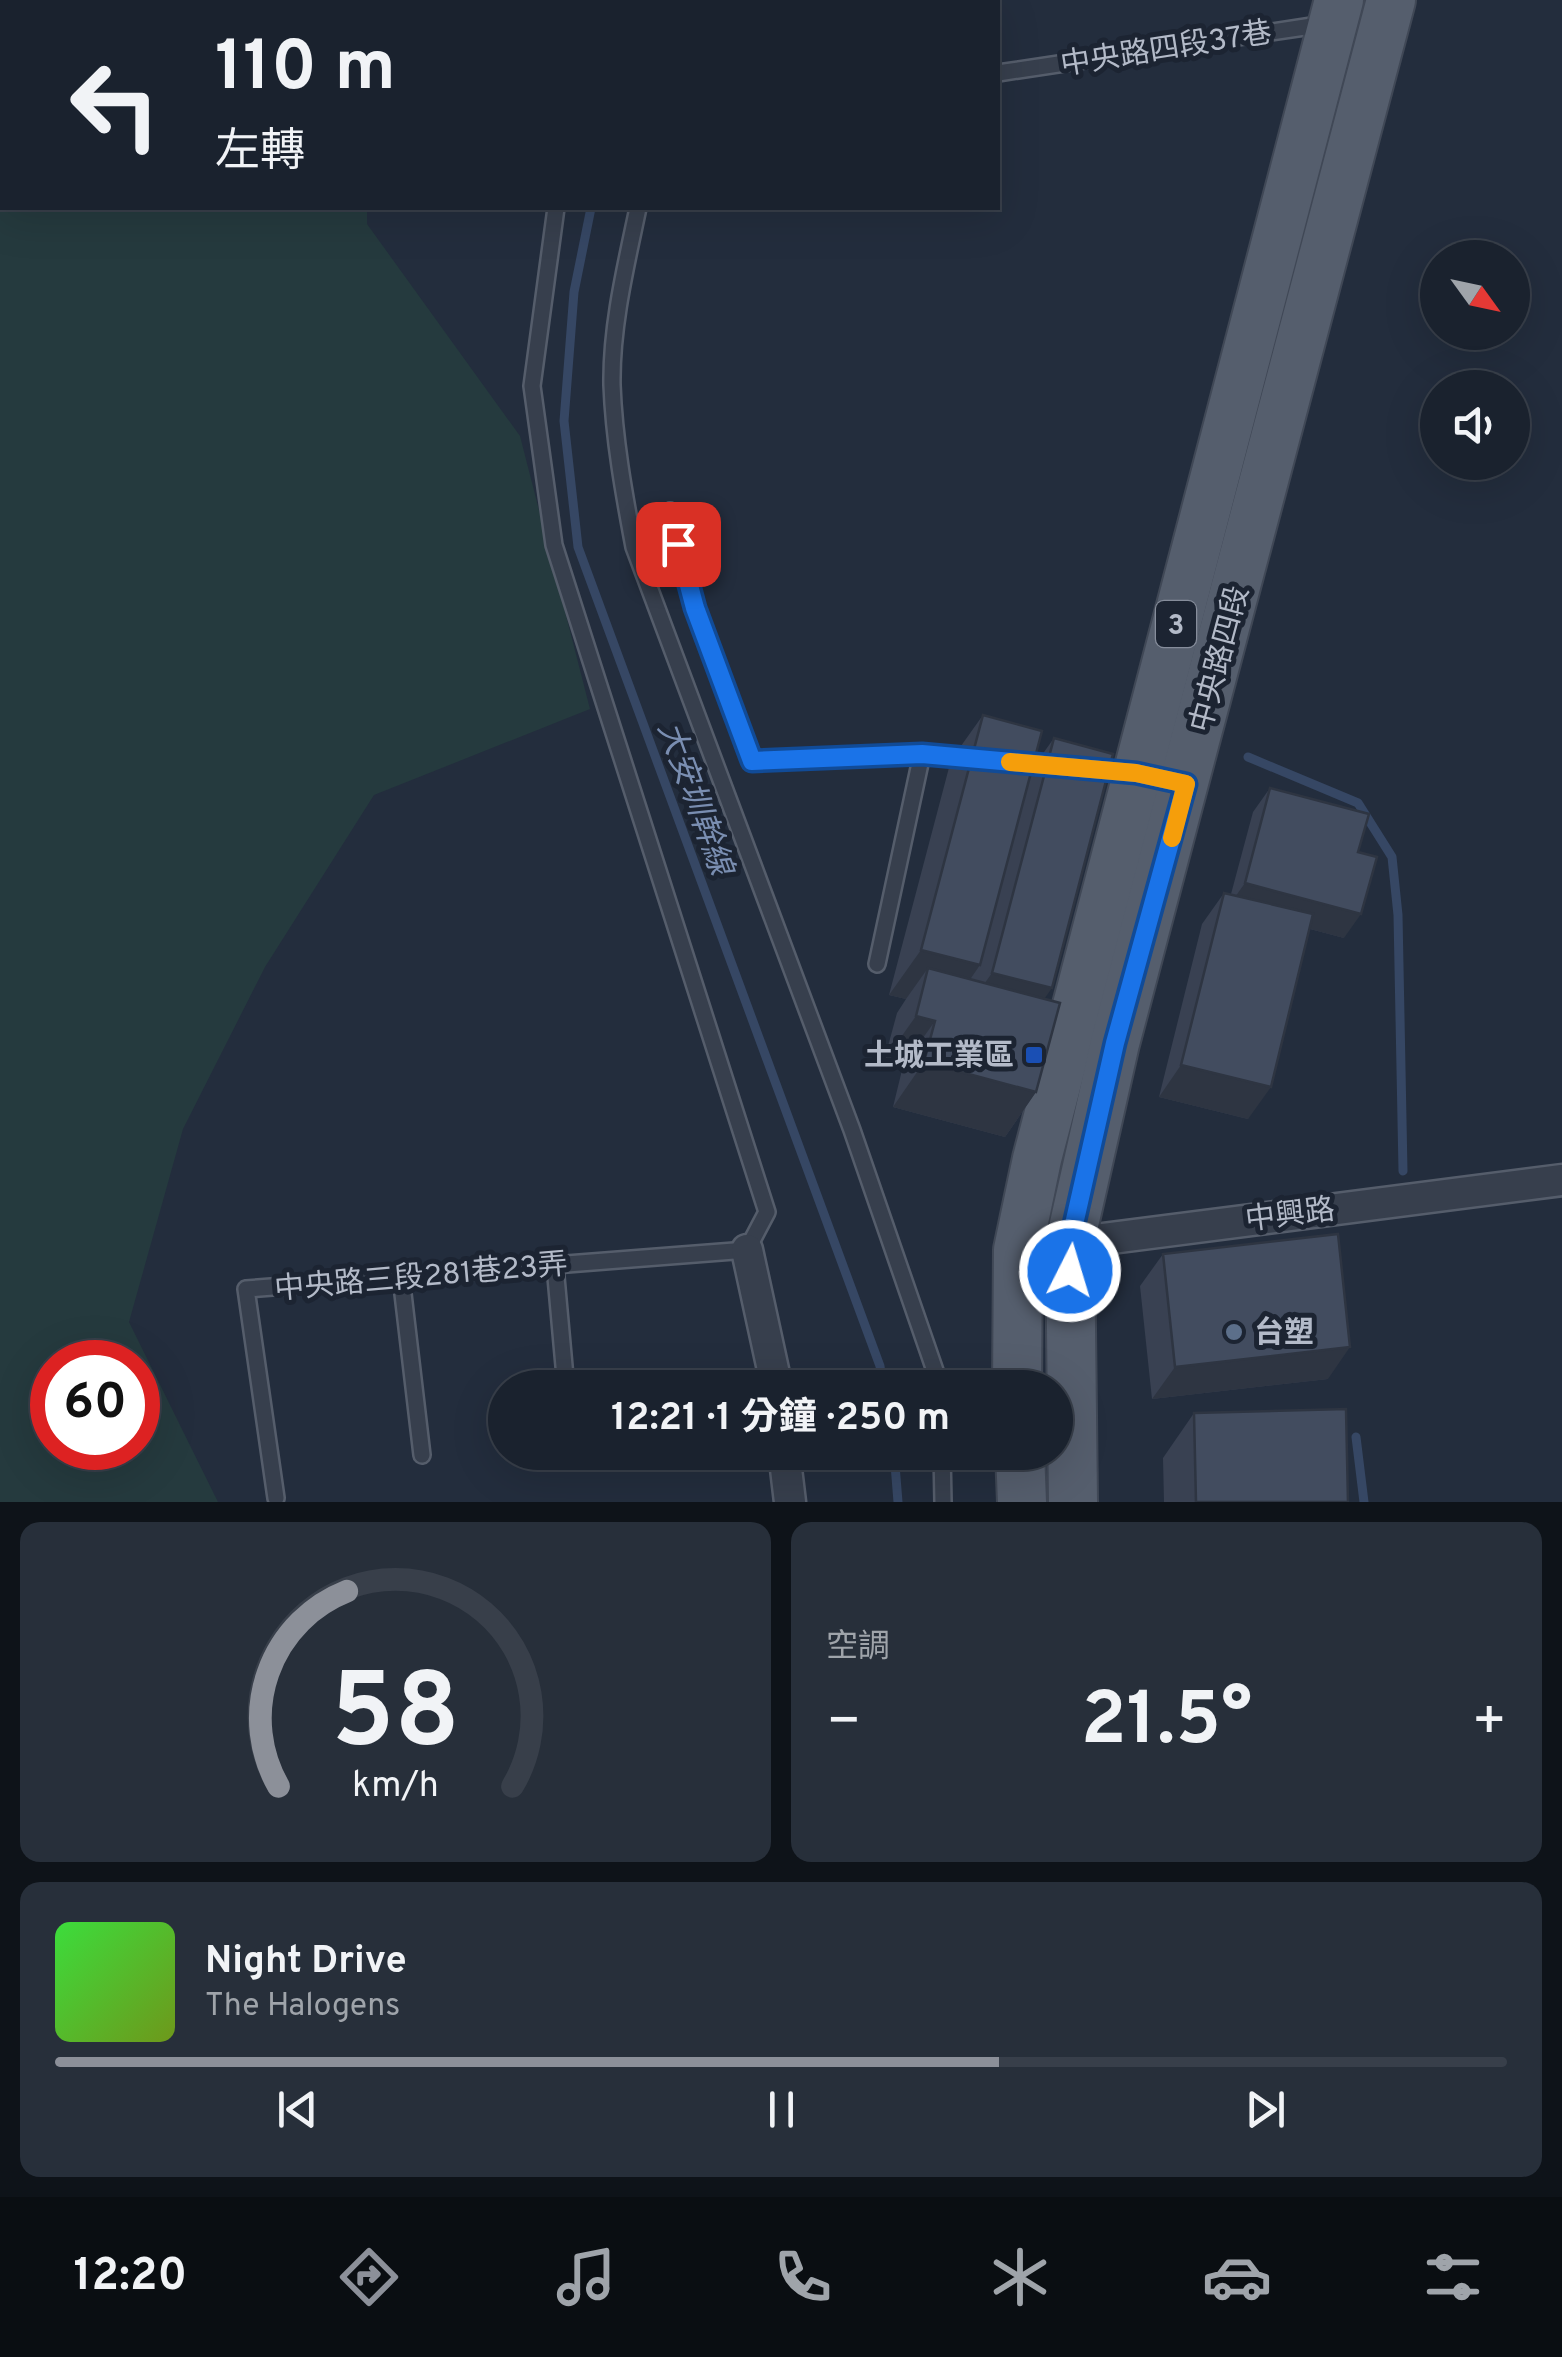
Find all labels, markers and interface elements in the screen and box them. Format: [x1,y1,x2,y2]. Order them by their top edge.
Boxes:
street label: 中央路四段37巷 [1058,16,1275,85]
text: 110 m [215,26,396,115]
icon: left [50,40,180,170]
text: 左轉 [215,125,305,182]
north arrow [1420,240,1530,350]
map controls [1420,240,1530,480]
button: sound [1420,370,1530,480]
pin [636,502,721,587]
icon: arrive [651,517,706,572]
street label: 中央路四段 [1184,582,1259,737]
road number: 3 [1156,601,1196,647]
water label: 大安圳幹線 [647,717,740,884]
place label: 土城工業區 [864,1039,1014,1076]
marker: 土城工業區 [1023,1044,1045,1066]
street label: 中興路 [1243,1193,1337,1240]
position arrow [1018,1219,1122,1323]
street label: 中央路三段281巷23弄 [273,1247,569,1310]
place label: 台塑 [1254,1316,1314,1353]
marker: 台塑 [1223,1321,1245,1343]
speed limit sign: 60 [30,1340,160,1470]
text: 12:21 · 1 分鐘 · 250 m [611,1395,950,1444]
text: 空調 [826,1628,890,1668]
text: 58 [331,1652,460,1784]
text: 21.5° [1081,1676,1252,1771]
text: − [826,1689,861,1759]
text: + [1472,1689,1507,1759]
text: km/h [352,1764,439,1810]
text: Night Drive [205,1938,407,1987]
text: The Halogens [205,1987,400,2027]
icon: previous [270,2082,325,2137]
icon: pause [754,2082,809,2137]
icon: next [1238,2082,1293,2137]
icon: directions [334,2242,404,2312]
icon: music [551,2242,621,2312]
icon: phone [768,2242,838,2312]
icon: climate [985,2242,1055,2312]
icon: car [1202,2242,1272,2312]
icon: filters [1418,2242,1488,2312]
text: 12:20 [73,2249,187,2306]

